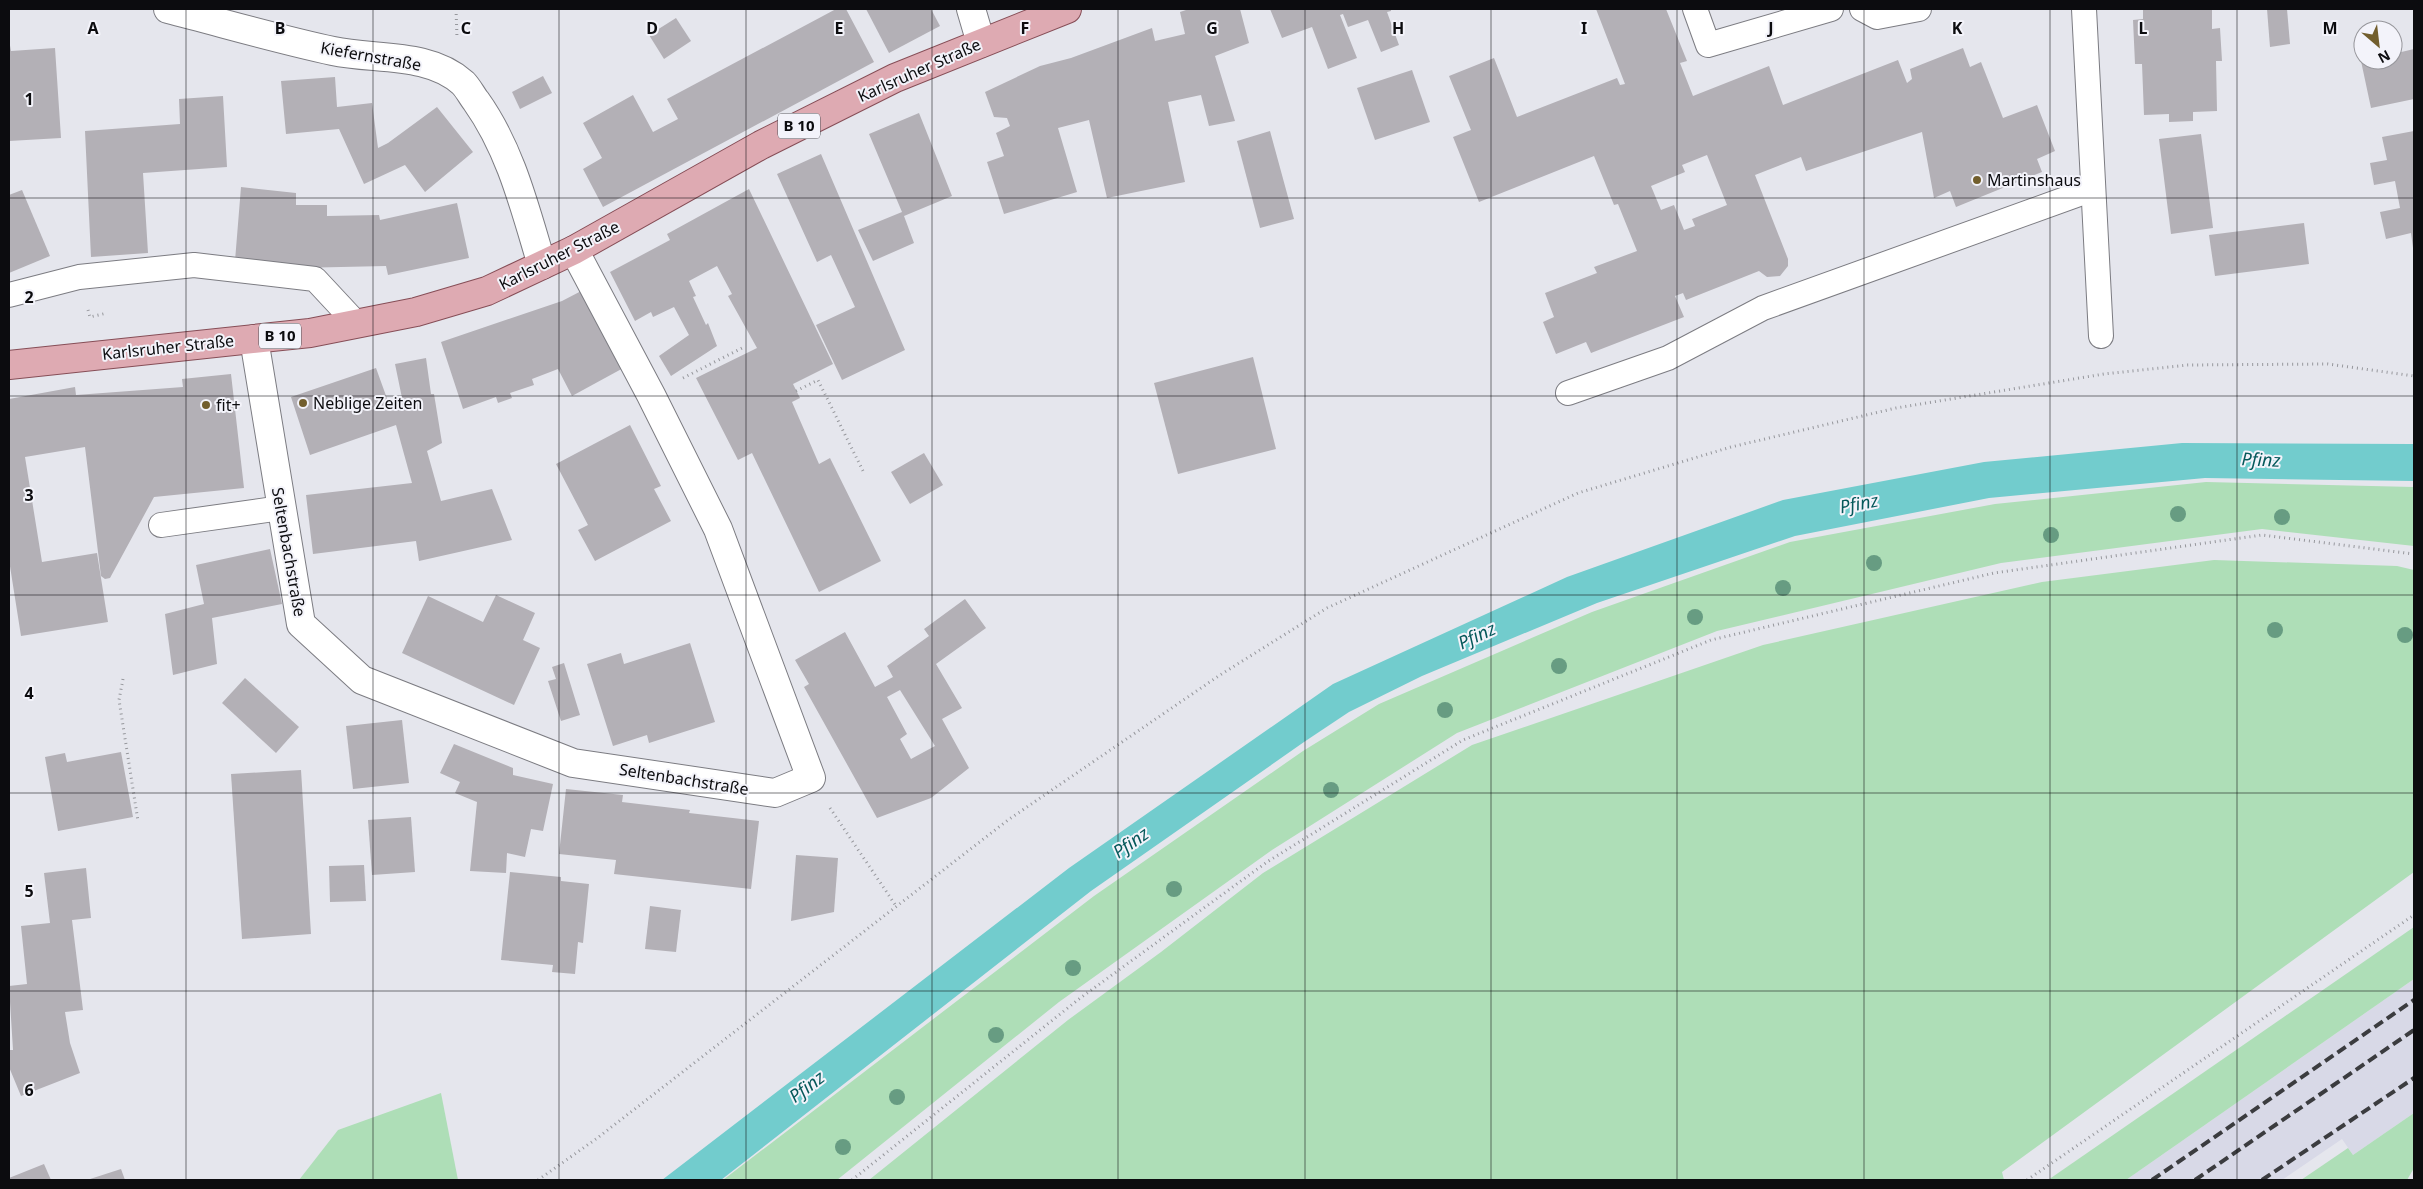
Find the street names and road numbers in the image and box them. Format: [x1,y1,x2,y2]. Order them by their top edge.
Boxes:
street label: Karlsruher Straße [854,33,984,107]
street label: Kiefernstraße [319,36,423,76]
road number: B 10 [778,114,820,138]
street label: Karlsruher Straße [495,215,623,295]
road number: B 10 [259,324,301,348]
street label: Karlsruher Straße [101,329,235,365]
street label: Seltenbachstraße [267,486,311,618]
street label: Seltenbachstraße [618,758,750,800]

